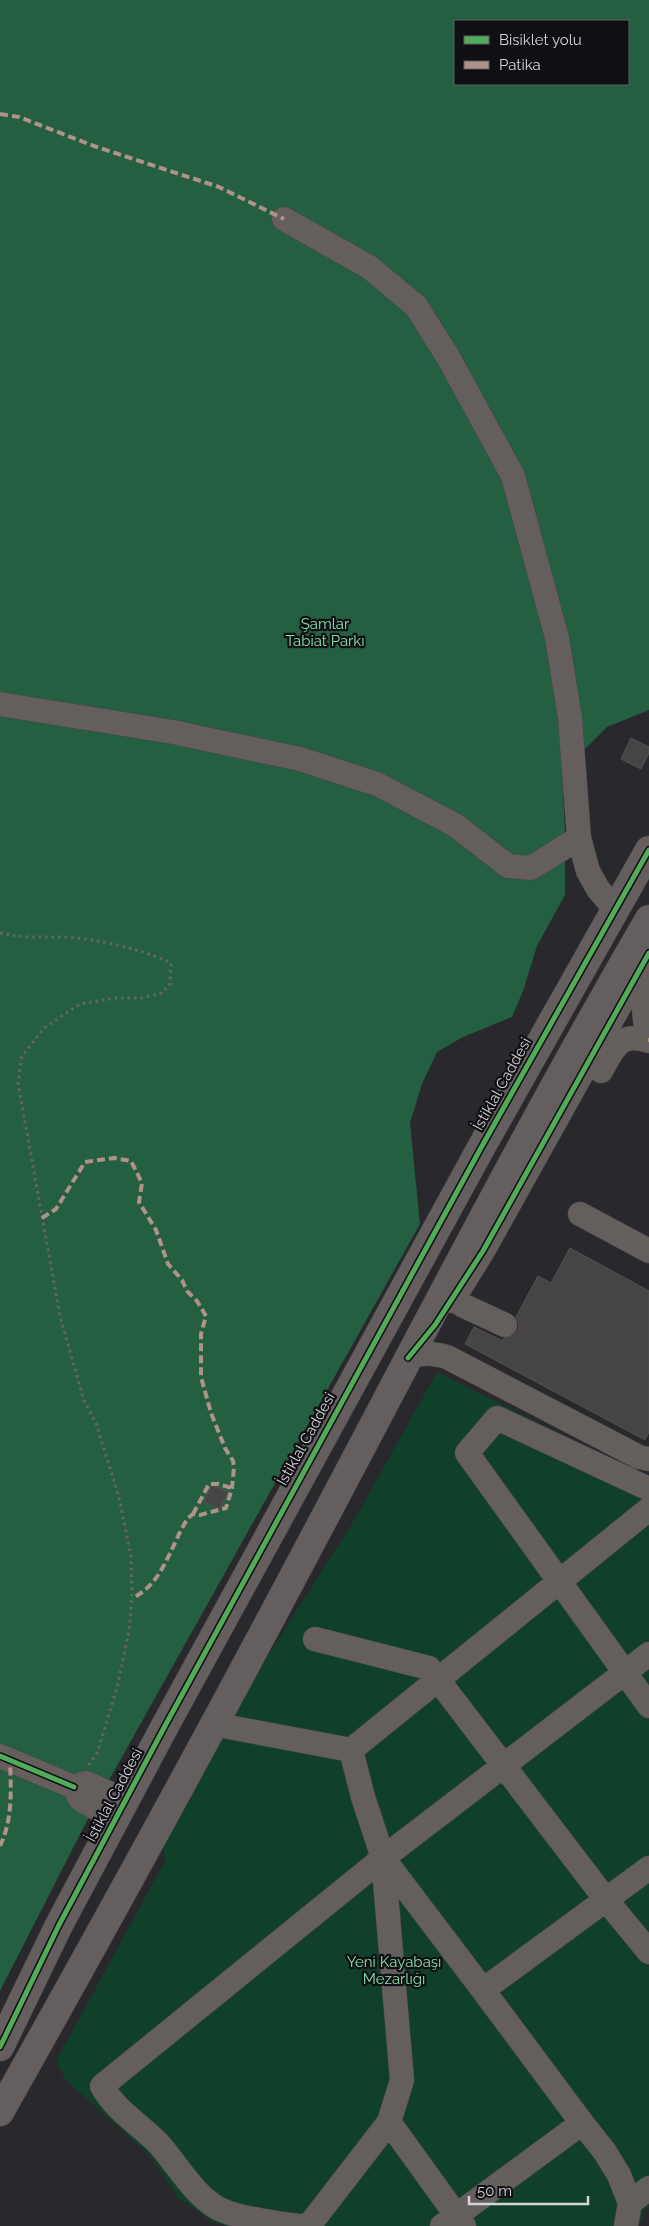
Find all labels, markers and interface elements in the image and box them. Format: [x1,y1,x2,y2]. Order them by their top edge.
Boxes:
legend [454,20,629,85]
text: Bisiklet yolu [499,31,582,49]
text: Patika [499,56,541,74]
park label: Şamlar Tabiat Parkı [285,615,365,650]
street label: İstiklal Caddesi [468,1034,535,1134]
street label: İstiklal Caddesi [272,1389,339,1489]
street label: İstiklal Caddesi [81,1745,146,1845]
park label: Yeni Kayabaşı Mezarlığı [347,1953,441,1988]
scale bar [469,2174,588,2206]
text: 50 m [477,2182,512,2200]

